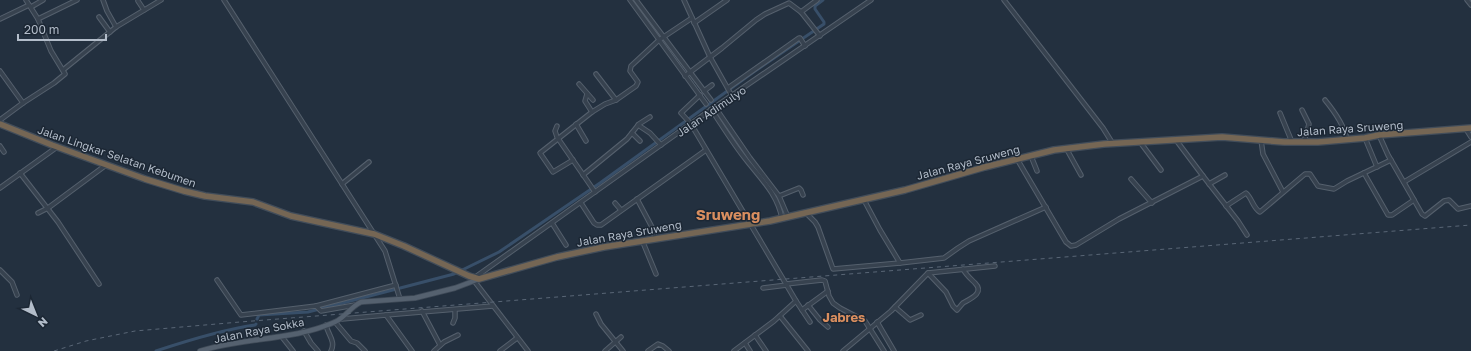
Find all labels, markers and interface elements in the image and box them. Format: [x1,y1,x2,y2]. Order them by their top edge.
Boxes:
scale bar [18,16,106,42]
text: 200 m [24,22,59,37]
street label: Jalan Adimulyo [674,83,748,139]
street label: Jalan Raya Sruweng [1296,118,1404,138]
street label: Jalan Lingkar Selatan Kebumen [36,123,198,189]
street label: Jalan Raya Sruweng [915,142,1021,182]
district label: Sruweng [696,205,760,223]
street label: Jalan Raya Sruweng [575,217,683,249]
north arrow [16,295,56,335]
district label: Jabres [823,309,865,325]
text: N [36,315,51,330]
street label: Jalan Raya Sokka [213,315,305,345]

